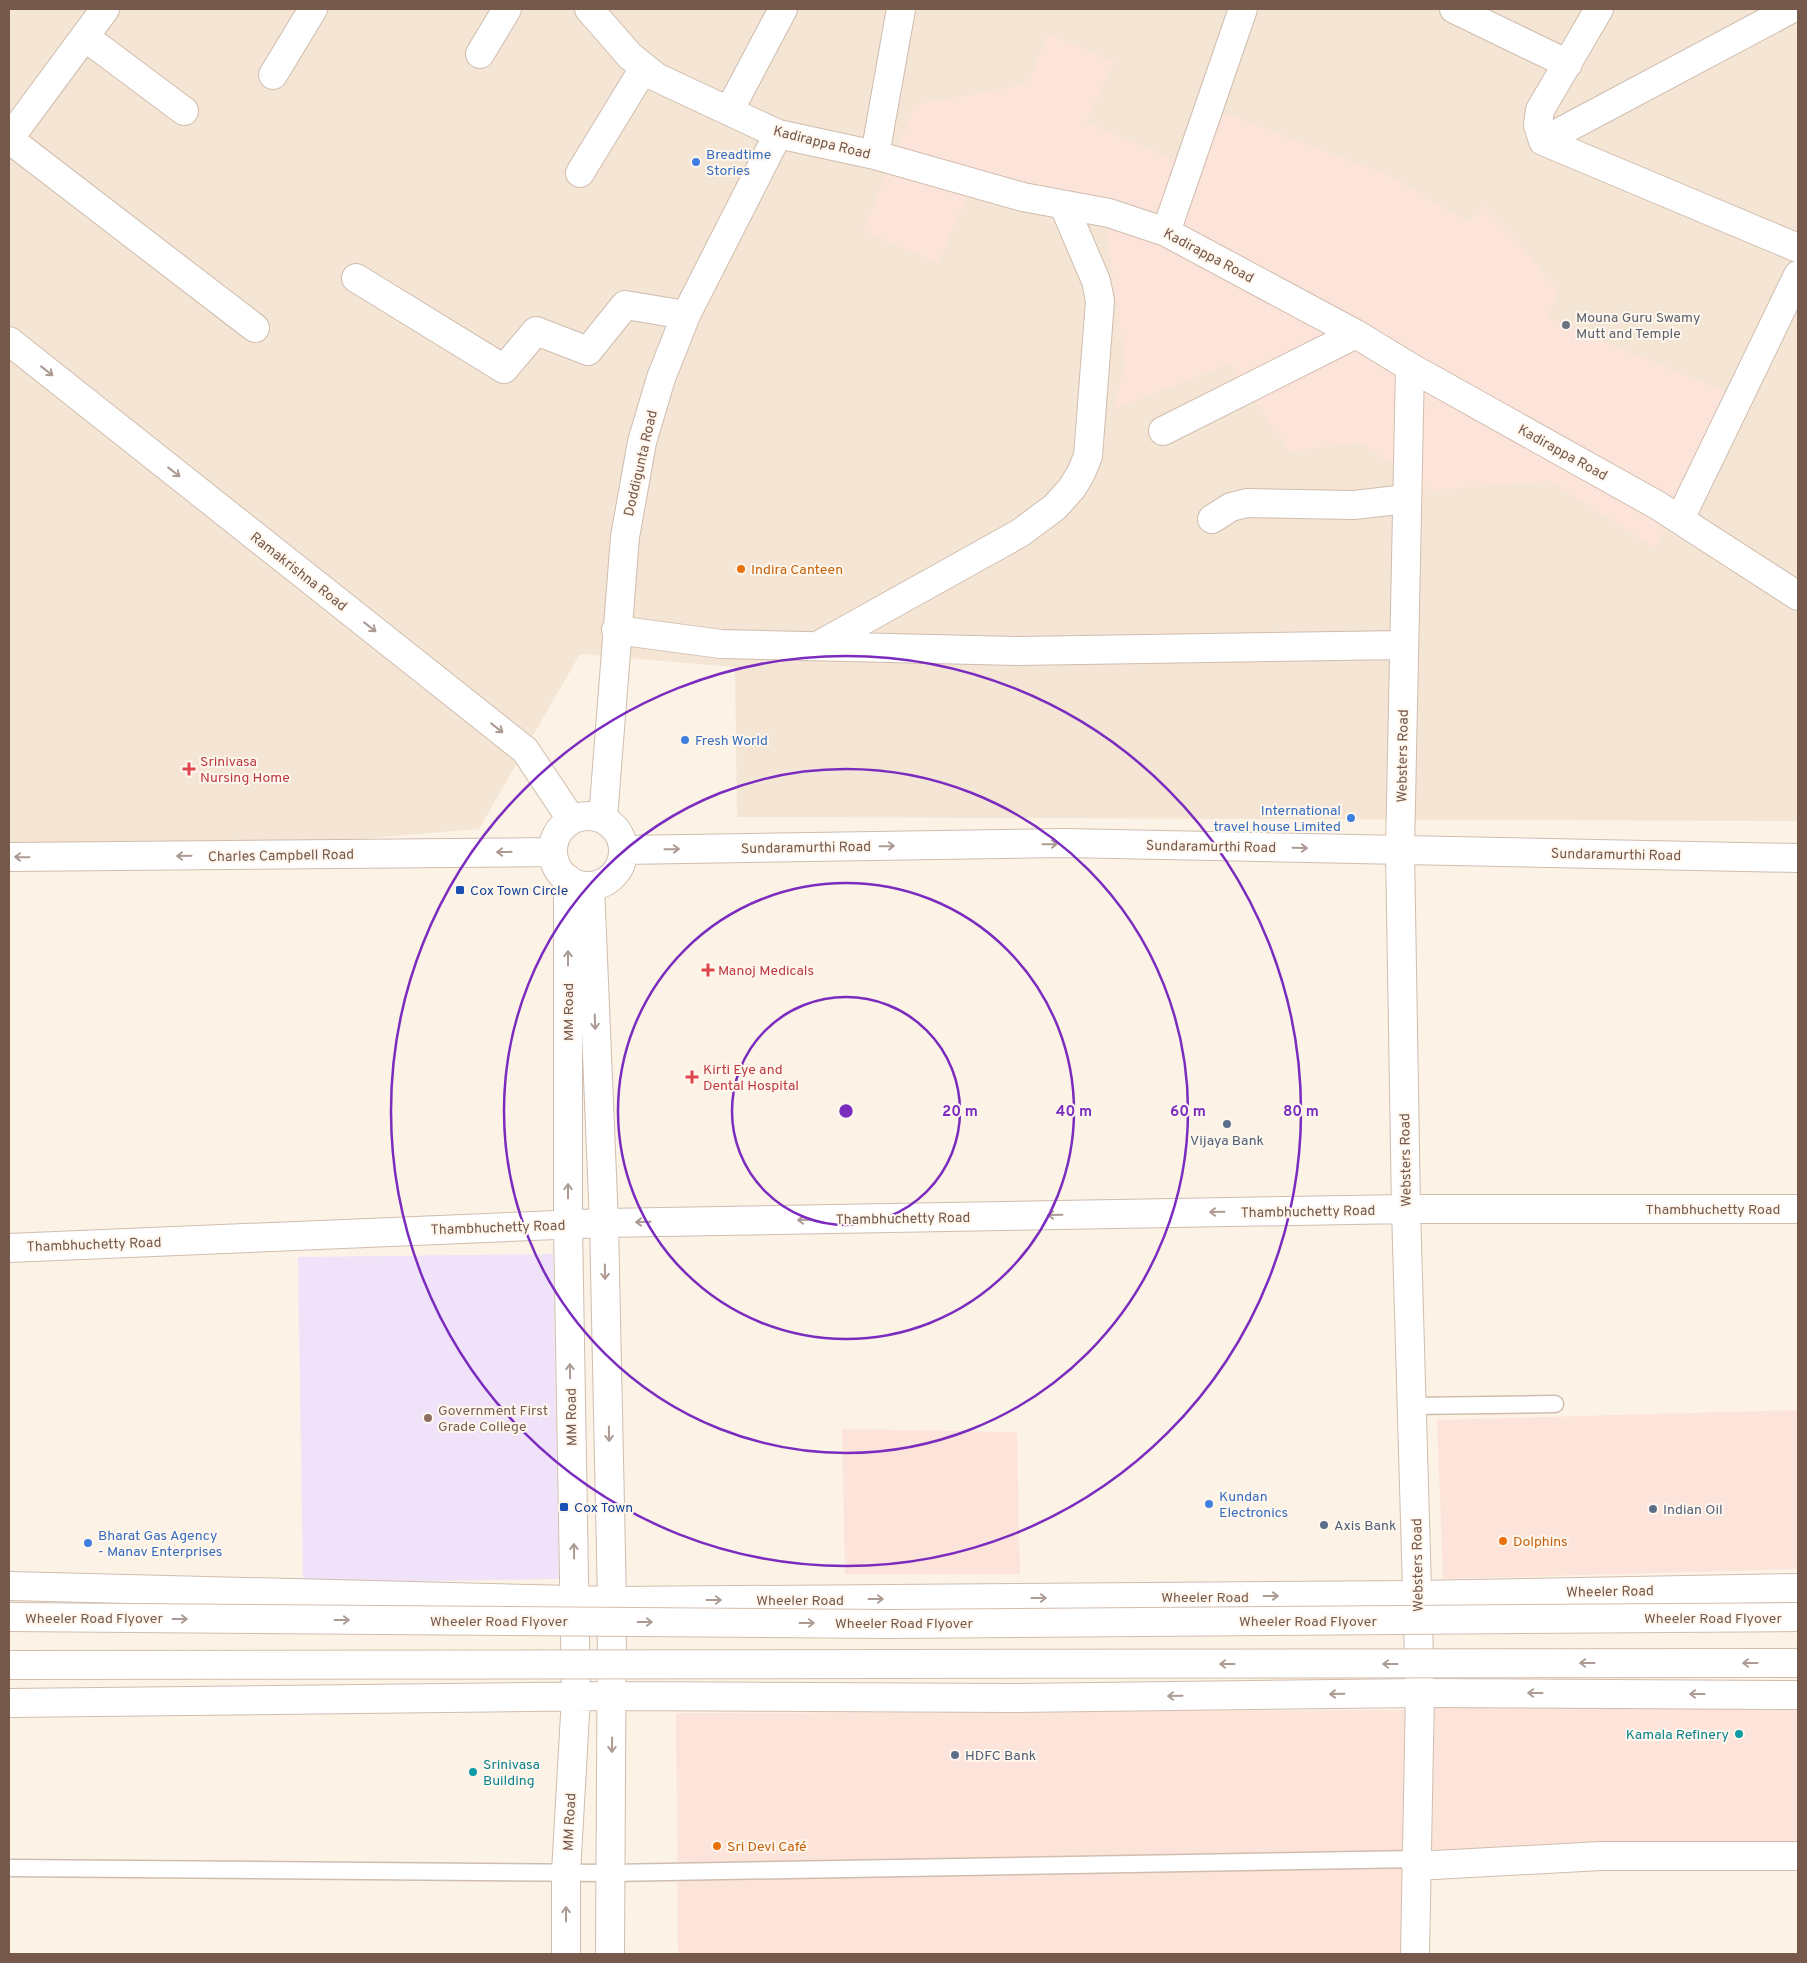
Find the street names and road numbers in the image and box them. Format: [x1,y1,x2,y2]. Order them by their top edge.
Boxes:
street label: Kadirappa Road [771,123,872,164]
street label: Kadirappa Road [1160,225,1256,287]
street label: Doddigunta Road [621,409,662,518]
street label: Kadirappa Road [1515,422,1610,485]
street label: Ramakrishna Road [246,529,350,615]
street label: Websters Road [1394,709,1413,803]
street label: Sundaramurthi Road [1146,838,1276,857]
street label: Sundaramurthi Road [741,839,871,858]
street label: Sundaramurthi Road [1551,846,1681,865]
street label: Charles Campbell Road [208,847,354,866]
street label: MM Road [561,983,578,1041]
street label: Websters Road [1397,1113,1416,1207]
street label: Thambhuchetty Road [1646,1202,1780,1219]
street label: Thambhuchetty Road [1240,1203,1376,1222]
street label: Thambhuchetty Road [835,1210,971,1229]
street label: Thambhuchetty Road [430,1218,566,1239]
street label: Thambhuchetty Road [26,1235,162,1256]
street label: MM Road [563,1388,582,1446]
street label: Websters Road [1409,1518,1428,1612]
street label: Wheeler Road [1566,1583,1654,1602]
street label: Wheeler Road [1161,1590,1249,1607]
street label: Wheeler Road [756,1593,844,1610]
street label: Wheeler Road Flyover [25,1611,163,1628]
street label: Wheeler Road Flyover [1644,1611,1782,1628]
street label: Wheeler Road Flyover [430,1614,568,1631]
street label: Wheeler Road Flyover [1239,1614,1377,1631]
street label: Wheeler Road Flyover [835,1616,973,1633]
street label: MM Road [560,1793,581,1852]

